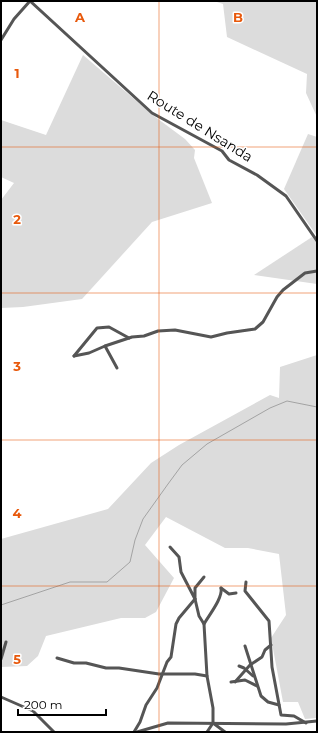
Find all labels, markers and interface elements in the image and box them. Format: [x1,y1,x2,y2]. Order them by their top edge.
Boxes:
text: A [74,9,86,25]
text: B [233,9,243,25]
text: 1 [14,65,20,81]
street label: Route de Nsanda [144,86,256,166]
text: 2 [13,211,21,227]
text: 3 [12,358,21,374]
text: 4 [13,505,22,521]
text: 5 [13,651,21,667]
scale bar [18,691,106,717]
text: 200 m [24,697,63,712]

